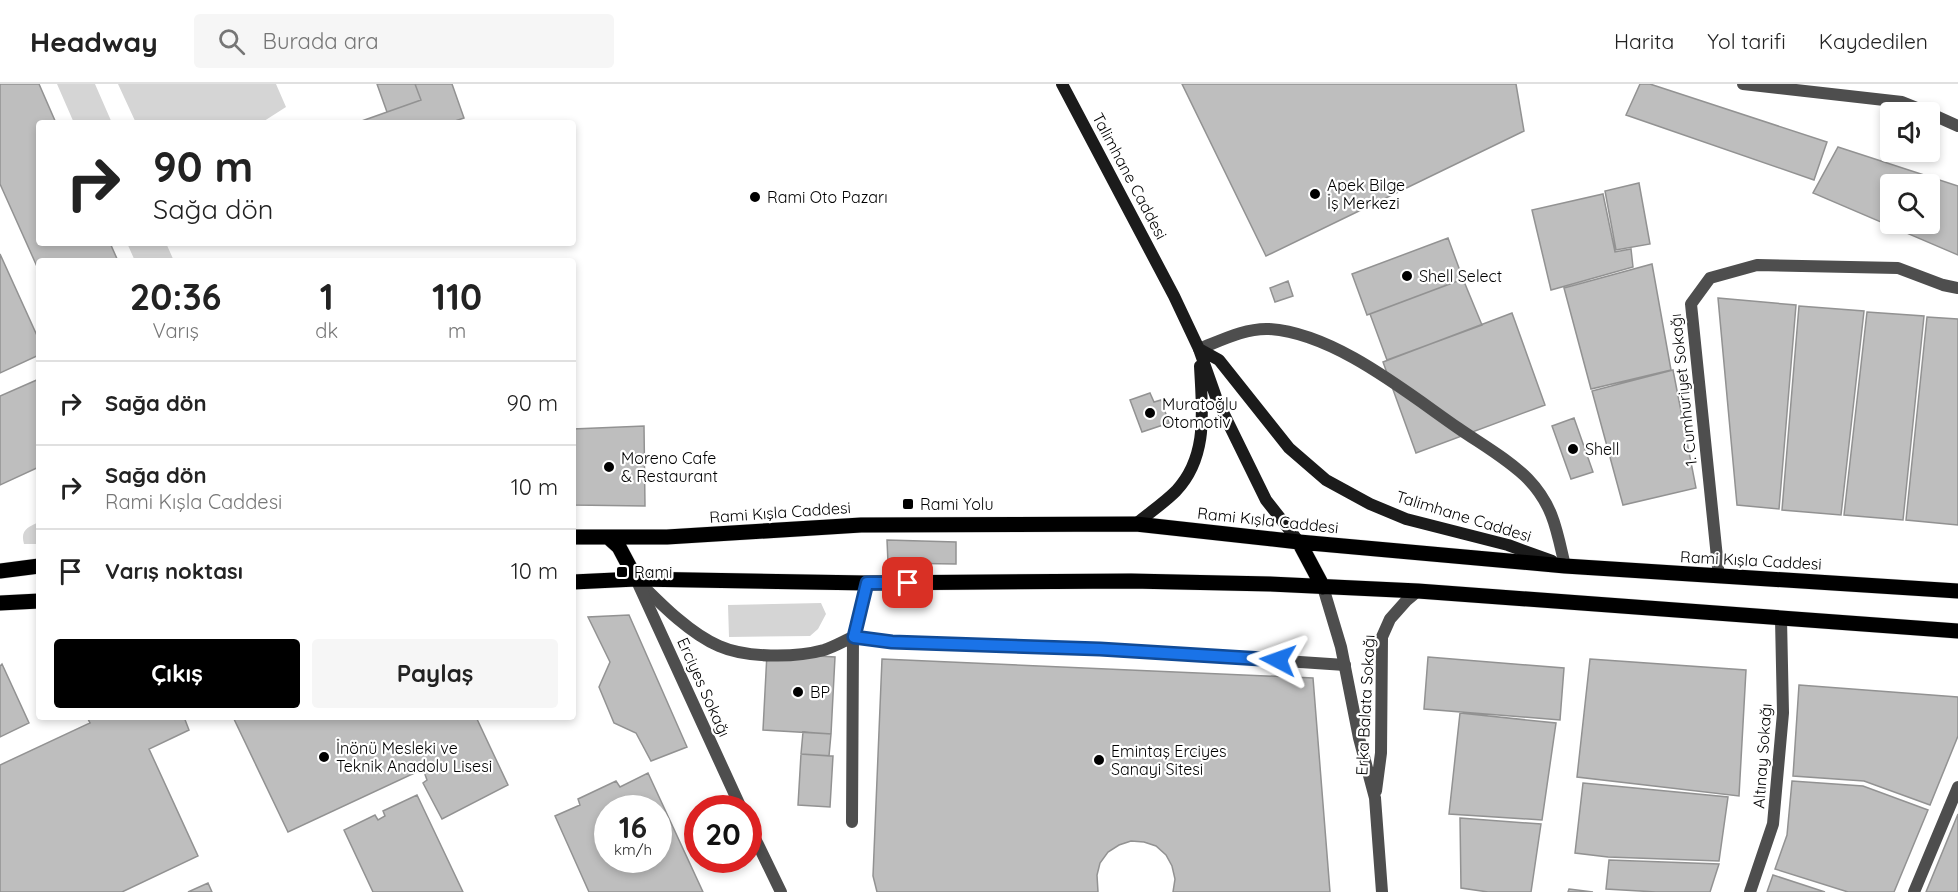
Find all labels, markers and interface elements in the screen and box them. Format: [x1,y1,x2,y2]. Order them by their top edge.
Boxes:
search box [194,14,614,68]
text: Headway [30,24,158,59]
icon: search [215,25,248,58]
text: Burada ara [263,27,379,55]
text: Harita [1614,28,1674,54]
text: Yol tarifi [1707,28,1786,54]
text: Kaydedilen [1819,28,1928,54]
map controls [1880,102,1940,234]
button: sound [1880,102,1940,162]
street label: Talimhane Caddesi [1088,109,1172,243]
text: 90 m [153,140,253,193]
icon: right [54,144,132,222]
button: search [1880,174,1940,234]
place label: Apek Bilge İş Merkezi [1327,175,1405,213]
place label: Rami Oto Pazarı [767,187,888,207]
marker: Apek Bilge İş Merkezi [1308,187,1322,201]
marker: Rami Oto Pazarı [748,190,762,204]
text: Sağa dön [153,192,273,226]
place label: Shell Select [1419,266,1502,286]
marker: Shell Select [1400,269,1414,283]
text: 20:36 [130,274,222,319]
text: 1 [320,274,334,319]
text: 110 [432,274,482,319]
street label: 1. Cumhuriyet Sokağı [1665,313,1701,467]
text: Varış [152,318,199,343]
text: dk [315,318,338,343]
text: m [448,318,466,343]
icon: right [54,387,87,420]
text: Sağa dön [105,389,207,417]
text: 90 m [507,389,558,417]
place label: Muratoğlu Otomotiv [1162,394,1238,432]
marker: Muratoğlu Otomotiv [1143,406,1157,420]
place label: Shell [1585,439,1619,459]
marker: Shell [1566,442,1580,456]
place label: Moreno Cafe & Restaurant [621,448,718,486]
marker: Moreno Cafe & Restaurant [602,460,616,474]
text: Sağa dön [105,461,207,489]
icon: right [54,471,87,504]
text: 10 m [511,473,558,501]
street label: Talimhane Caddesi [1394,486,1534,546]
text: Rami Kışla Caddesi [105,489,282,514]
place label: Rami Yolu [920,494,994,514]
street label: Rami Kışla Caddesi [709,497,851,527]
marker: Rami Yolu [901,497,915,511]
street label: Rami Kışla Caddesi [1196,503,1340,537]
street label: Rami Kışla Caddesi [1680,546,1822,574]
icon: arrive [54,555,87,588]
text: Varış noktası [105,557,243,585]
text: 10 m [511,557,558,585]
pin [882,557,933,608]
place label: Rami [634,562,673,582]
marker: Rami [615,565,629,579]
icon: arrive [891,566,924,599]
position arrow [1246,628,1310,692]
street label: Erciyes Sokağı [673,634,735,740]
street label: Erka Balata Sokağı [1351,634,1379,776]
button: Çıkış [54,639,300,708]
button: Paylaş [312,639,558,708]
place label: BP [810,682,830,702]
marker: BP [791,685,805,699]
street label: Altınay Sokağı [1748,703,1776,809]
place label: İnönü Mesleki ve Teknik Anadolu Lisesi [336,738,492,776]
place label: Emintaş Erciyes Sanayi Sitesi [1111,741,1227,779]
marker: İnönü Mesleki ve Teknik Anadolu Lisesi [317,750,331,764]
marker: Emintaş Erciyes Sanayi Sitesi [1092,753,1106,767]
speed limit sign: 20 [684,795,762,873]
text: 16 [619,808,647,846]
text: km/h [614,840,652,859]

